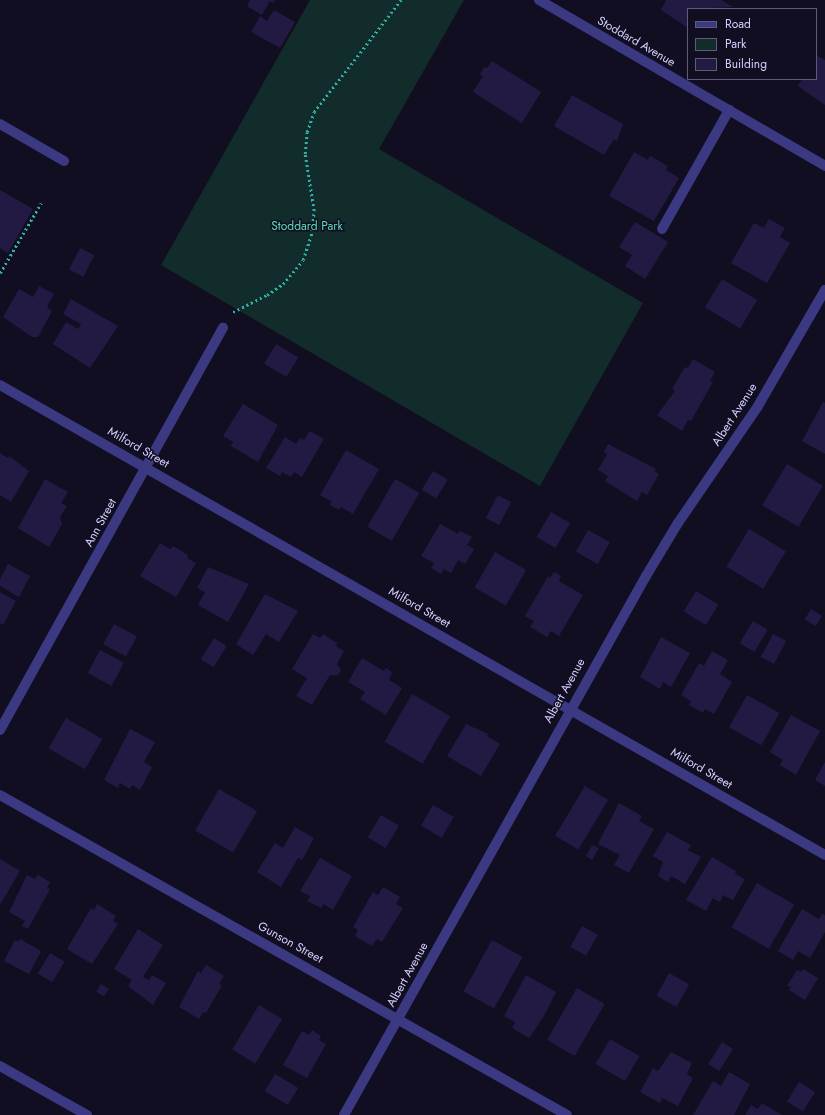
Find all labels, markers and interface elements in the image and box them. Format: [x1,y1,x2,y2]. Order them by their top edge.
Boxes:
legend [687,8,817,80]
street label: Stoddard Avenue [595,14,677,70]
text: Road [725,15,751,33]
text: Park [725,35,746,53]
text: Building [725,55,767,73]
park label: Stoddard Park [271,220,343,234]
street label: Albert Avenue [709,381,761,449]
street label: Milford Street [105,425,171,471]
street label: Ann Street [82,496,120,550]
street label: Milford Street [386,585,452,631]
street label: Albert Avenue [541,656,589,726]
street label: Milford Street [668,746,734,792]
street label: Gunson Street [255,919,325,967]
street label: Albert Avenue [384,940,432,1010]

